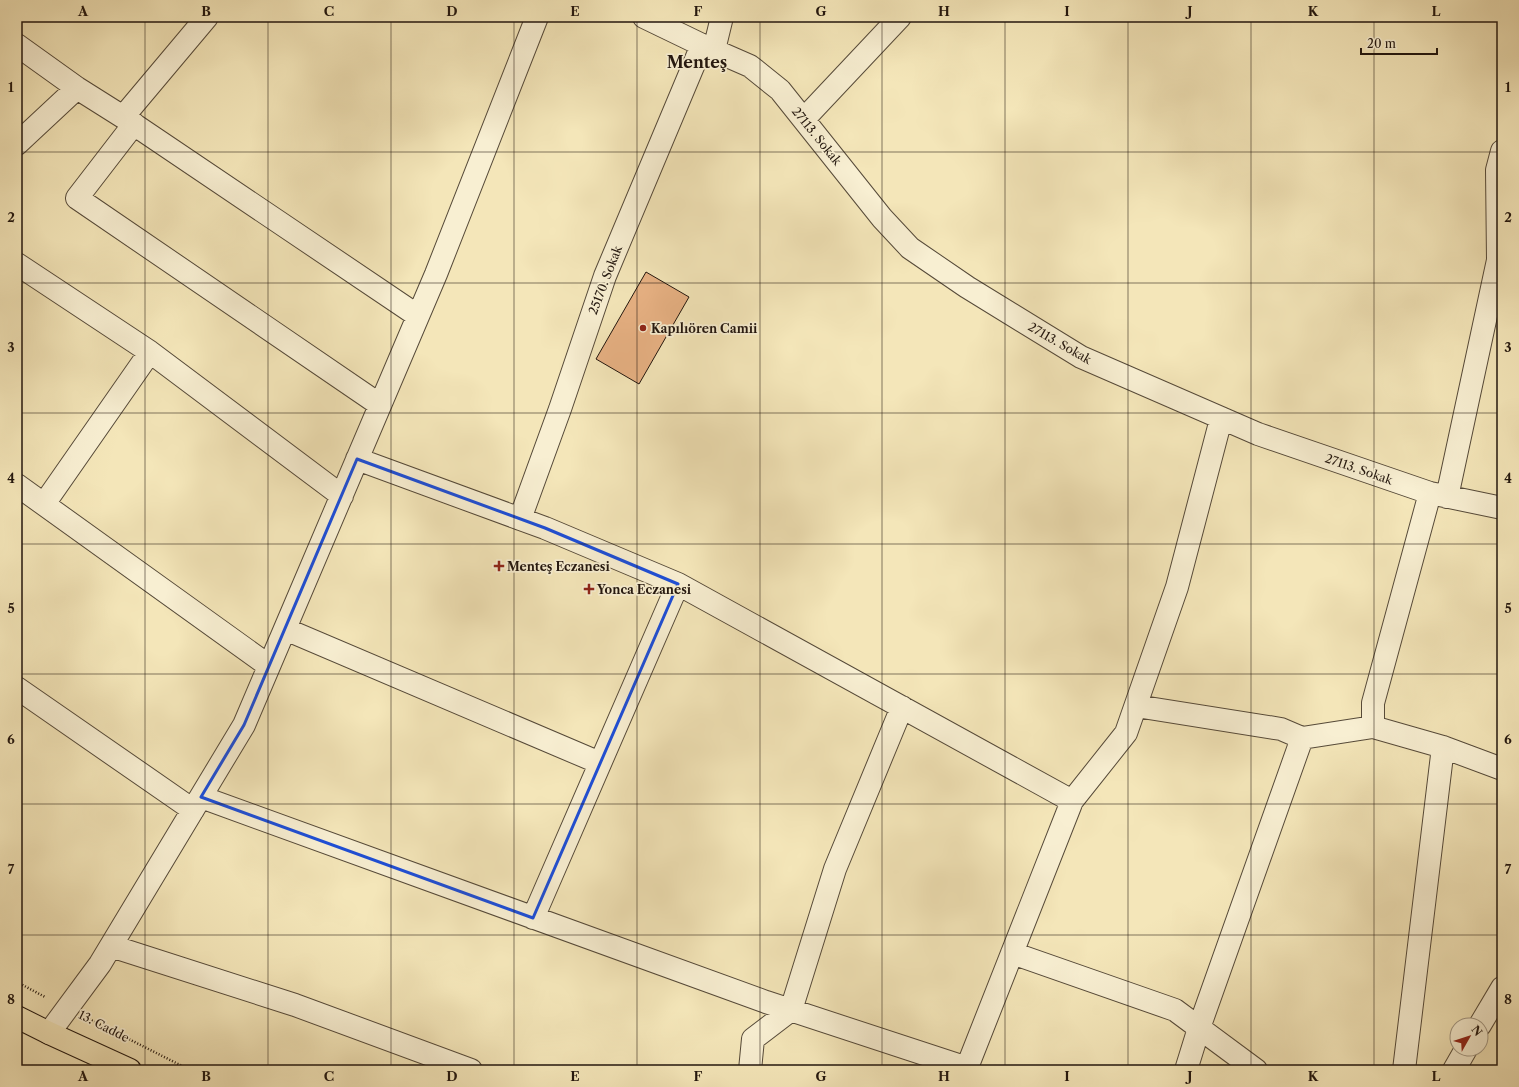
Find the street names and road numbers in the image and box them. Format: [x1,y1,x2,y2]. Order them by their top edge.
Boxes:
street label: 27113. Sokak [789,104,846,169]
street label: 25170. Sokak [585,242,625,317]
street label: 27113. Sokak [1026,319,1095,368]
street label: 27113. Sokak [1323,450,1396,488]
street label: 13. Cadde [76,1007,132,1045]

